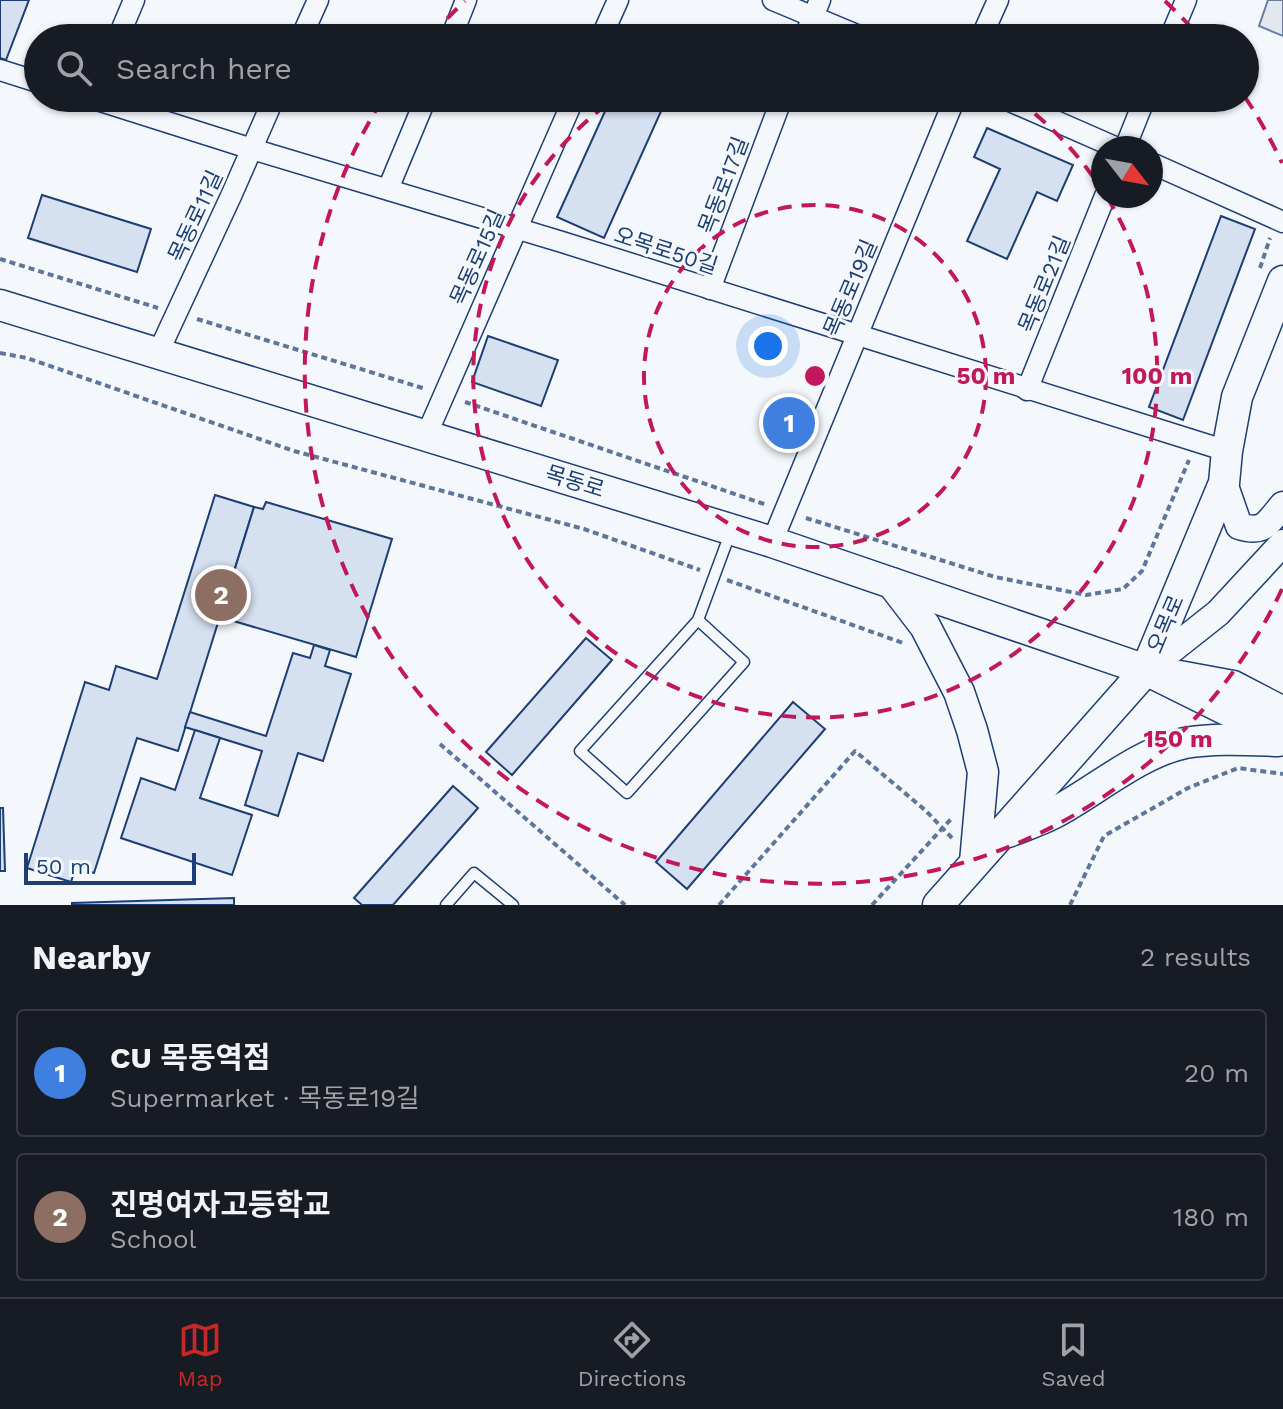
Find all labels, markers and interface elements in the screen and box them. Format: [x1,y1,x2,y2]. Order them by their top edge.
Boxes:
search box [24,24,1259,112]
icon: search [52,46,96,90]
text: Search here [116,51,292,86]
street label: 목동로17길 [694,133,753,237]
north arrow [1091,136,1163,208]
street label: 목동로11길 [163,166,228,266]
street label: 목동로15길 [445,205,510,309]
street label: 오목로50길 [611,222,721,279]
street label: 목동로21길 [1014,232,1075,336]
street label: 목동로19길 [819,236,882,341]
your location [748,326,788,366]
centre of rings [801,362,829,390]
text: 50 m [957,362,1015,390]
text: 100 m [1122,362,1192,390]
pin: 1 [763,393,815,453]
street label: 목동로 [542,461,608,502]
pin: 2 [195,565,247,625]
street label: 오목로 [1142,591,1189,657]
text: 150 m [1143,725,1213,753]
scale bar [24,849,196,885]
text: 50 m [36,854,91,879]
text: Nearby [32,937,151,977]
text: 2 results [1140,942,1251,972]
text: CU 목동역점 [110,1040,271,1075]
text: 1 [54,1058,66,1088]
text: 20 m [1184,1058,1249,1088]
text: Supermarket · 목동로19길 [110,1083,420,1113]
text: 진명여자고등학교 [110,1187,331,1222]
text: 2 [52,1202,68,1232]
text: 180 m [1173,1202,1249,1232]
text: School [110,1224,196,1254]
tab: Map [178,1318,222,1391]
tab: Directions [578,1318,686,1391]
tab: Saved [1042,1318,1105,1391]

